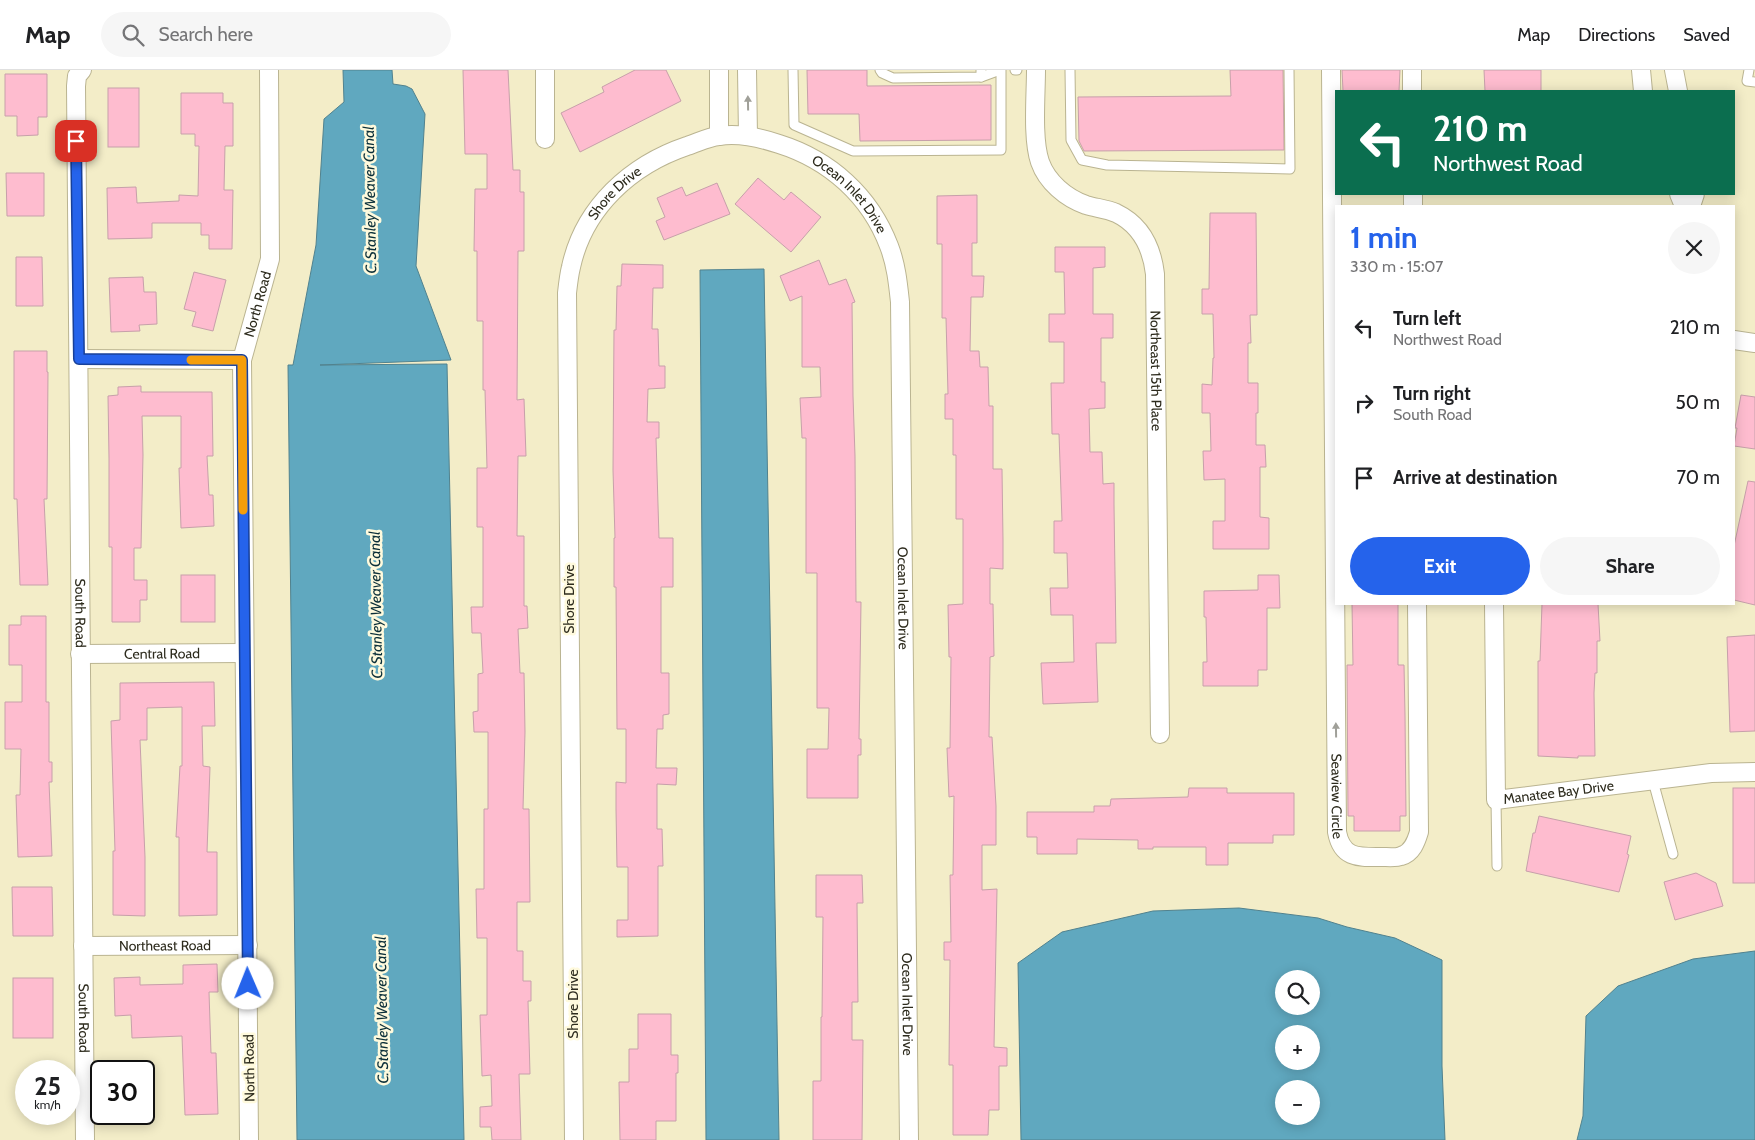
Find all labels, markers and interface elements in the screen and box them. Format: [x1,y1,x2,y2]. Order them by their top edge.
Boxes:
search box [101,12,451,57]
text: Map [25,20,71,49]
icon: search [119,21,147,49]
text: Search here [159,23,253,46]
text: Map [1517,24,1550,46]
text: Directions [1578,24,1655,46]
text: Saved [1683,24,1730,46]
one-way arrow [744,95,752,111]
text: 210 m [1433,107,1527,150]
icon: left [1350,110,1415,175]
pin [55,120,97,162]
water label: C. Stanley Weaver Canal [360,126,380,274]
icon: arrive [62,127,90,155]
text: Northwest Road [1433,150,1583,177]
street label: Ocean Inlet Drive [809,151,891,236]
street label: Shore Drive [584,162,645,223]
text: 1 min [1350,219,1418,256]
button: close [1668,222,1720,274]
text: 330 m · 15:07 [1350,257,1443,276]
street label: North Road [240,269,275,339]
text: Turn left [1393,307,1461,330]
street label: Northeast 15th Place [1146,310,1166,431]
icon: left [1350,314,1378,342]
text: 210 m [1670,316,1720,339]
text: Northwest Road [1393,330,1502,349]
text: Turn right [1393,382,1471,405]
icon: right [1350,389,1378,417]
text: 50 m [1676,391,1720,414]
text: South Road [1393,405,1472,424]
icon: arrive [1350,464,1378,492]
text: Arrive at destination [1393,466,1557,489]
text: 70 m [1676,466,1720,489]
water label: C. Stanley Weaver Canal [366,531,386,679]
button: Exit [1350,537,1530,595]
button: Share [1540,537,1720,595]
street label: Ocean Inlet Drive [894,547,913,650]
street label: Shore Drive [560,564,578,634]
street label: South Road [71,578,90,648]
street label: Central Road [124,644,200,663]
one-way arrow [1332,722,1340,738]
street label: Seaview Circle [1327,753,1347,841]
street label: Manatee Bay Drive [1502,776,1615,808]
street label: Northeast Road [119,936,211,955]
water label: C. Stanley Weaver Canal [372,936,392,1084]
street label: Ocean Inlet Drive [898,953,917,1056]
position arrow [221,957,273,1009]
street label: Shore Drive [564,969,582,1039]
map controls [1275,970,1320,1125]
button: search [1275,970,1320,1015]
street label: South Road [75,983,93,1053]
button: + [1275,1025,1320,1070]
street label: North Road [239,1034,259,1102]
speed limit sign: 30 [90,1060,155,1125]
text: 25 [34,1071,61,1101]
button: − [1275,1080,1320,1125]
text: km/h [34,1097,61,1112]

